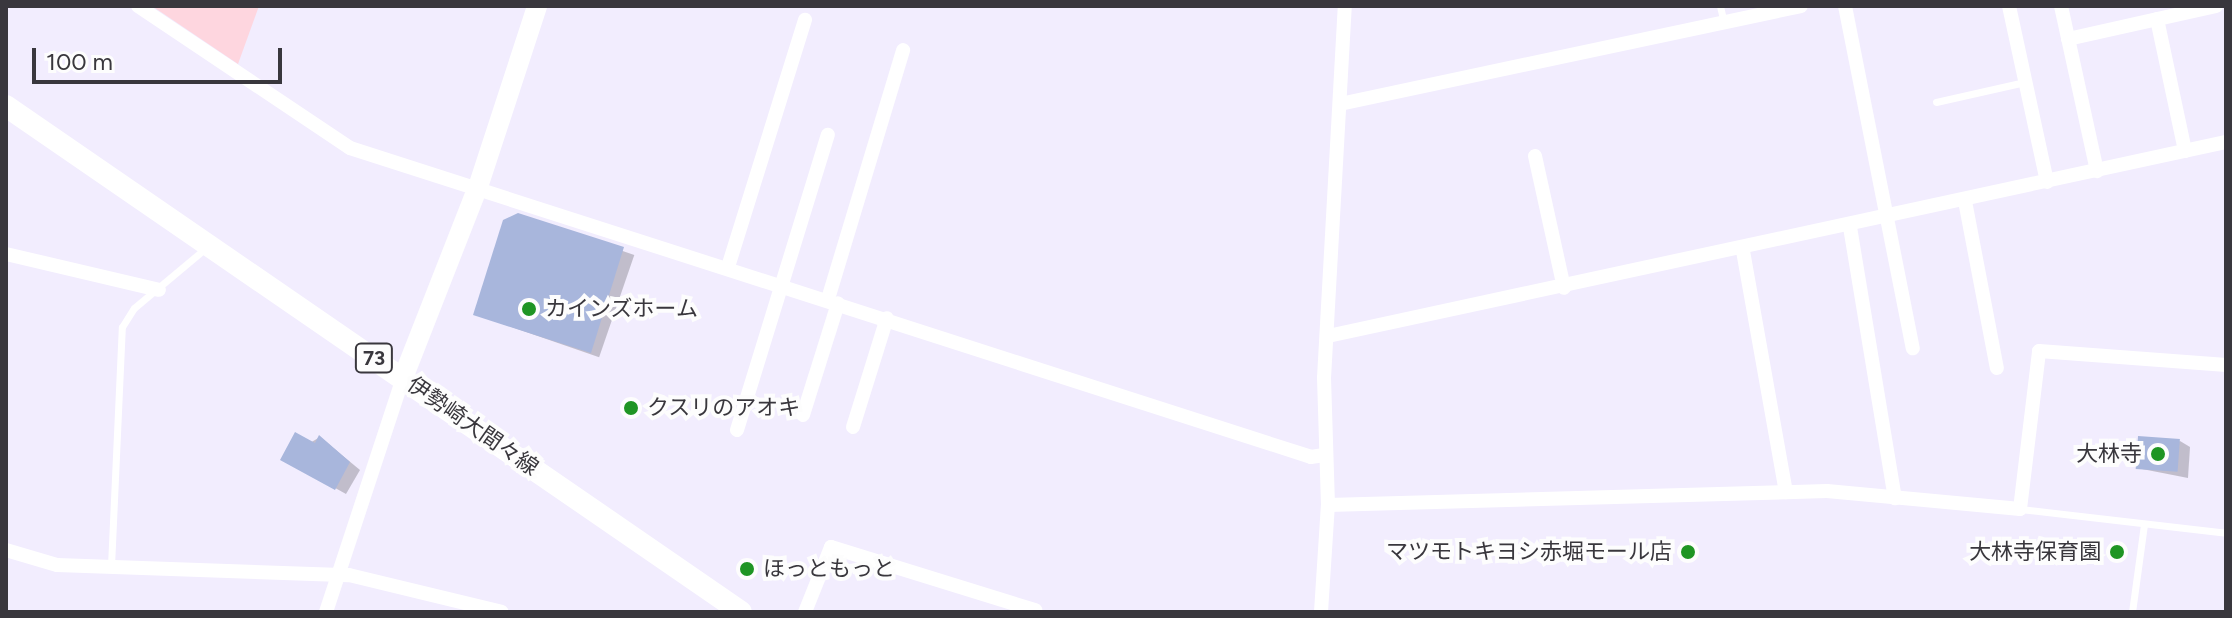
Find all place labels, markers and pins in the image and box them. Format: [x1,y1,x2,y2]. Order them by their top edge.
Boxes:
place label: カインズホーム [545,296,699,322]
marker: カインズホーム [520,300,538,318]
place label: クスリのアオキ [647,395,801,421]
marker: クスリのアオキ [622,399,640,417]
place label: 大林寺 [2076,441,2142,467]
marker: 大林寺 [2149,445,2167,463]
place label: マツモトキヨシ赤堀モール店 [1386,539,1672,565]
place label: 大林寺保育園 [1969,539,2101,565]
marker: マツモトキヨシ赤堀モール店 [1679,543,1697,561]
marker: 大林寺保育園 [2108,543,2126,561]
place label: ほっともっと [763,556,895,582]
marker: ほっともっと [738,560,756,578]

